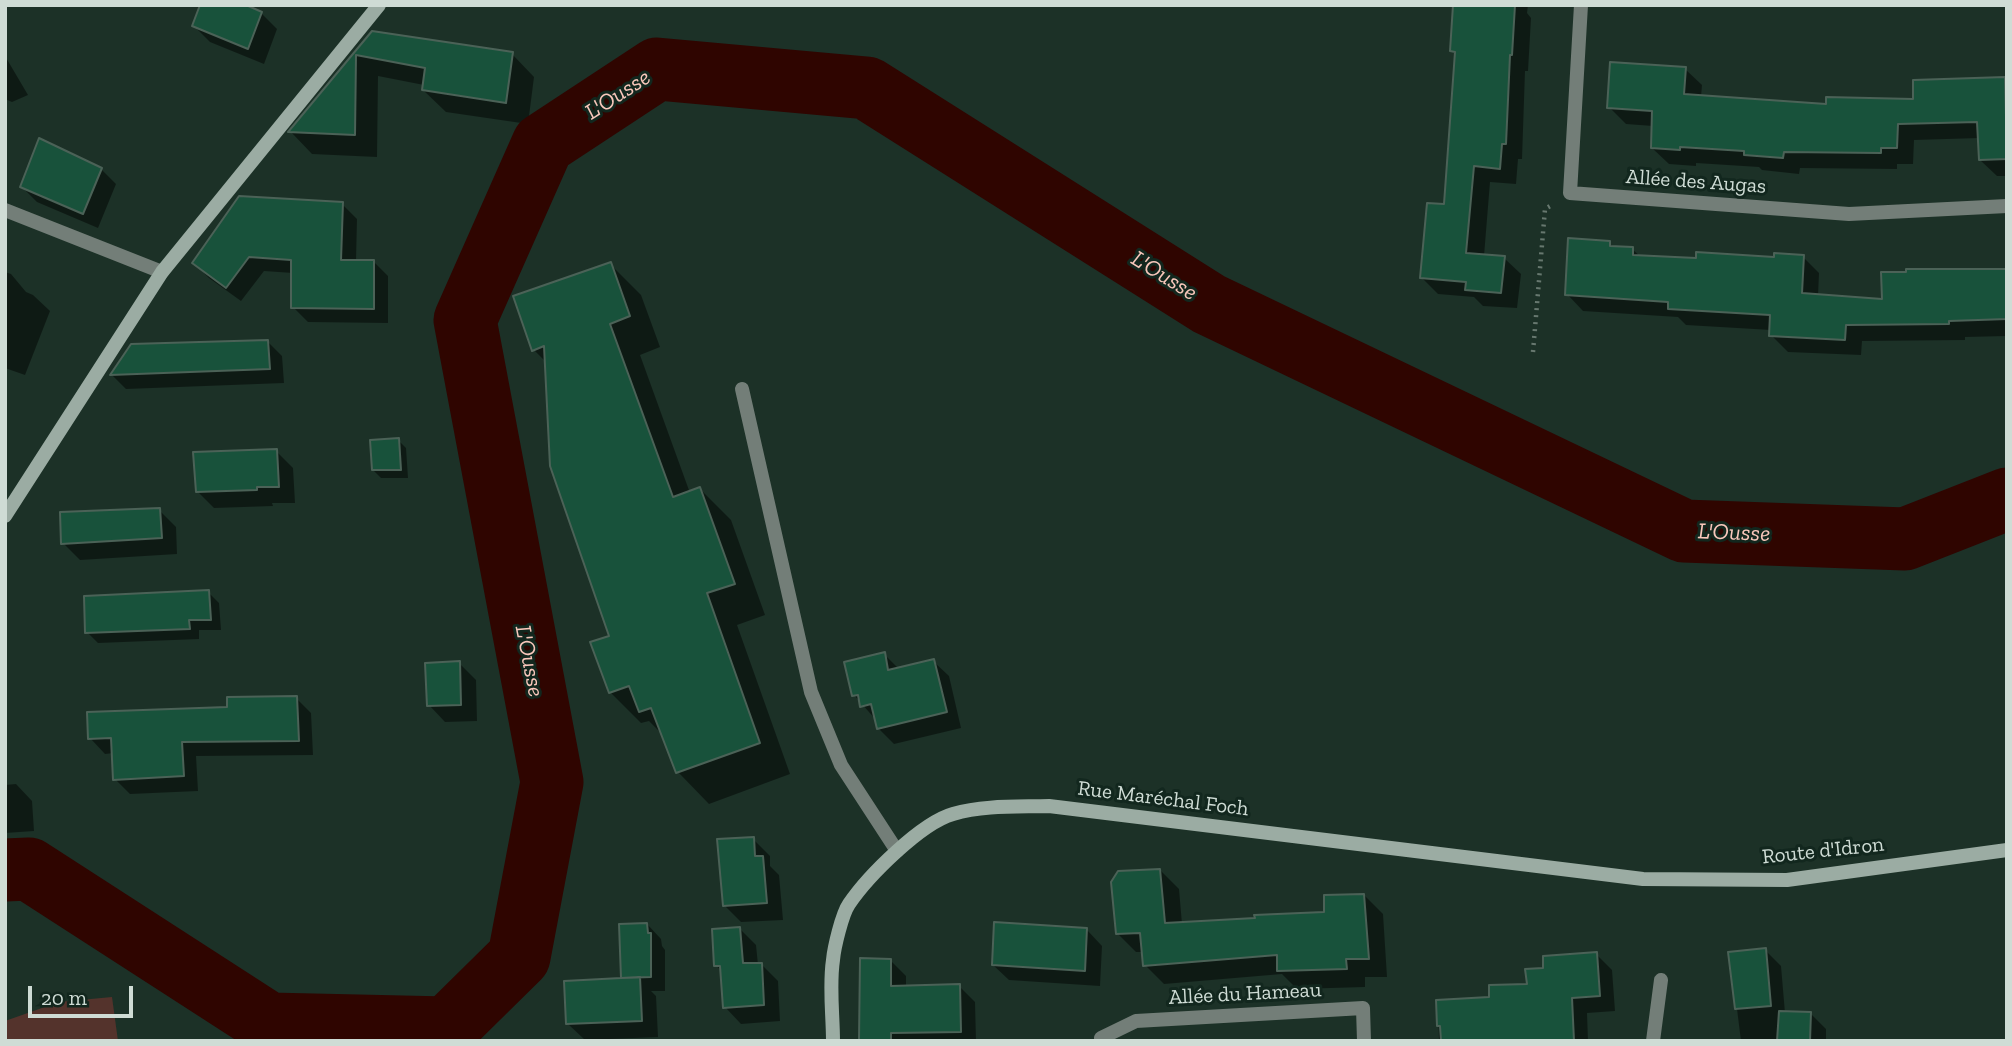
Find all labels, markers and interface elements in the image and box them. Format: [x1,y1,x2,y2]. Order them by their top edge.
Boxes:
water label: L'Ousse [580,64,656,126]
street label: Allée des Augas [1625,165,1767,199]
water label: L'Ousse [1126,245,1202,307]
water label: L'Ousse [1697,518,1771,548]
water label: L'Ousse [509,623,549,699]
street label: Rue Maréchal Foch [1076,776,1250,822]
street label: Route d'Idron [1761,832,1885,870]
scale bar [32,972,136,1016]
street label: Allée du Hameau [1168,977,1322,1011]
text: 20 m [41,985,87,1010]

